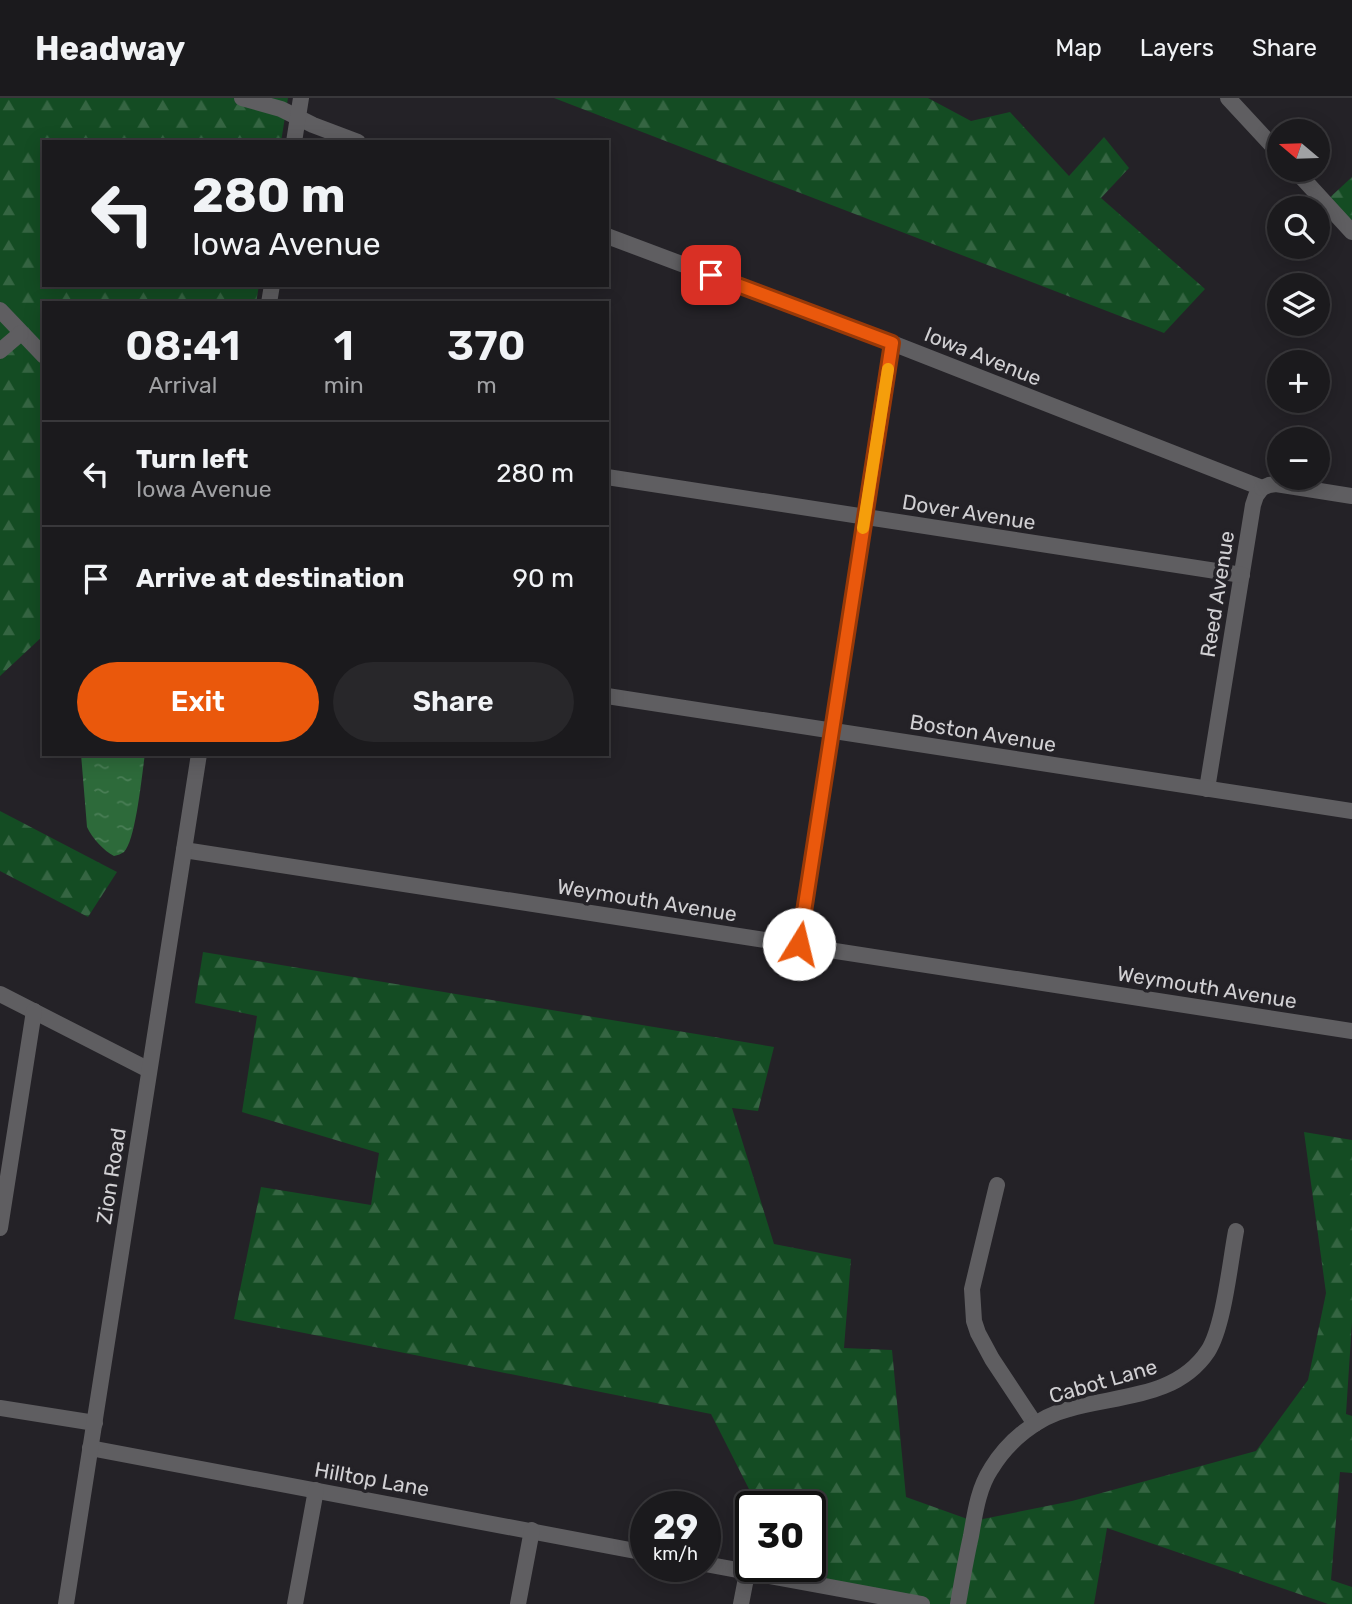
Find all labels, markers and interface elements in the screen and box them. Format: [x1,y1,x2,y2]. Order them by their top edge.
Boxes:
text: Headway [35,29,185,68]
text: Map [1055,34,1102,62]
text: Layers [1140,34,1214,62]
text: Share [1252,34,1317,62]
north arrow [1267,119,1330,182]
map controls [1267,119,1330,490]
text: 280 m [192,166,346,224]
icon: left [77,168,168,259]
button: search [1267,196,1330,259]
text: Iowa Avenue [192,225,381,263]
pin [681,245,741,305]
icon: arrive [692,256,730,294]
button: layers [1267,273,1330,336]
text: 08:41 [125,321,240,371]
text: 1 [334,321,354,371]
text: 370 [447,321,526,371]
street label: Iowa Avenue [921,321,1045,391]
button: + [1267,350,1330,413]
text: Arrival [148,371,217,399]
text: min [324,371,364,399]
text: m [476,371,497,399]
button: − [1267,427,1330,490]
text: Turn left [136,444,248,475]
icon: left [77,455,115,493]
text: 280 m [496,458,574,489]
text: Iowa Avenue [136,475,272,503]
street label: Dover Avenue [900,489,1038,535]
street label: Reed Avenue [1195,529,1239,659]
icon: arrive [77,560,115,598]
text: Arrive at destination [136,563,404,594]
text: 90 m [513,563,574,594]
button: Exit [77,662,319,742]
button: Share [333,662,574,742]
street label: Boston Avenue [908,709,1058,757]
street label: Weymouth Avenue [555,873,739,927]
position arrow [762,907,836,981]
street label: Weymouth Avenue [1115,960,1299,1014]
street label: Zion Road [91,1126,131,1226]
street label: Cabot Lane [1046,1354,1160,1408]
street label: Hilltop Lane [313,1457,431,1501]
speed limit sign: 30 [735,1491,826,1582]
text: 29 [653,1506,698,1548]
text: km/h [653,1543,698,1565]

